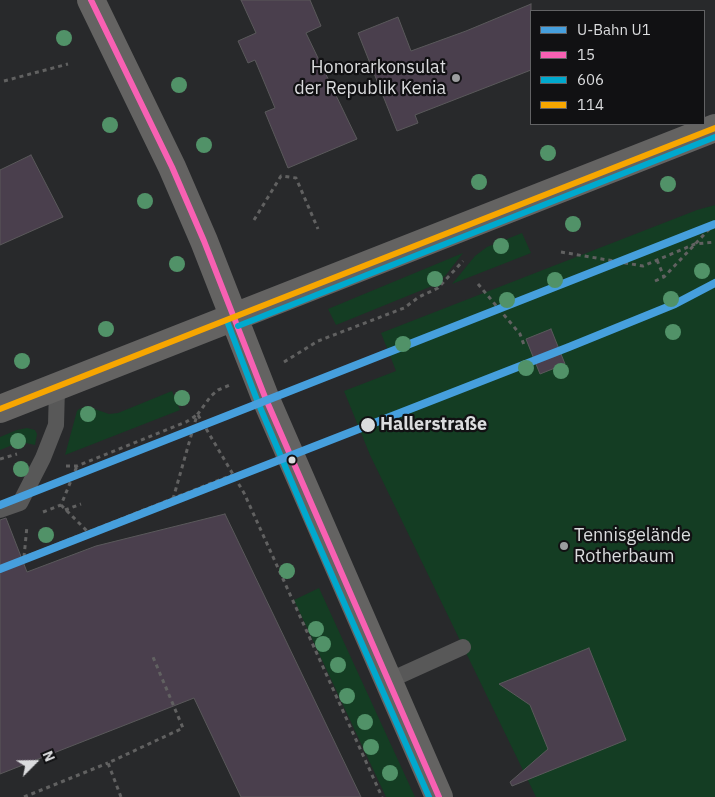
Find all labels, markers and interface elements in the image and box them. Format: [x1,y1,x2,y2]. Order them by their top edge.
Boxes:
legend [530,10,705,125]
text: U-Bahn U1 [577,20,651,39]
text: 15 [577,45,595,64]
place label: Honorarkonsulat der Republik Kenia [294,57,446,100]
text: 606 [577,70,604,89]
marker: Honorarkonsulat der Republik Kenia [450,72,462,84]
text: 114 [577,95,604,114]
place label: Hallerstraße [380,414,487,436]
marker: Hallerstraße [359,416,377,434]
unlabelled marker [287,455,297,465]
place label: Tennisgelände Rotherbaum [574,525,691,568]
marker: Tennisgelände Rotherbaum [558,540,570,552]
north arrow [10,737,60,787]
text: N [39,748,59,764]

